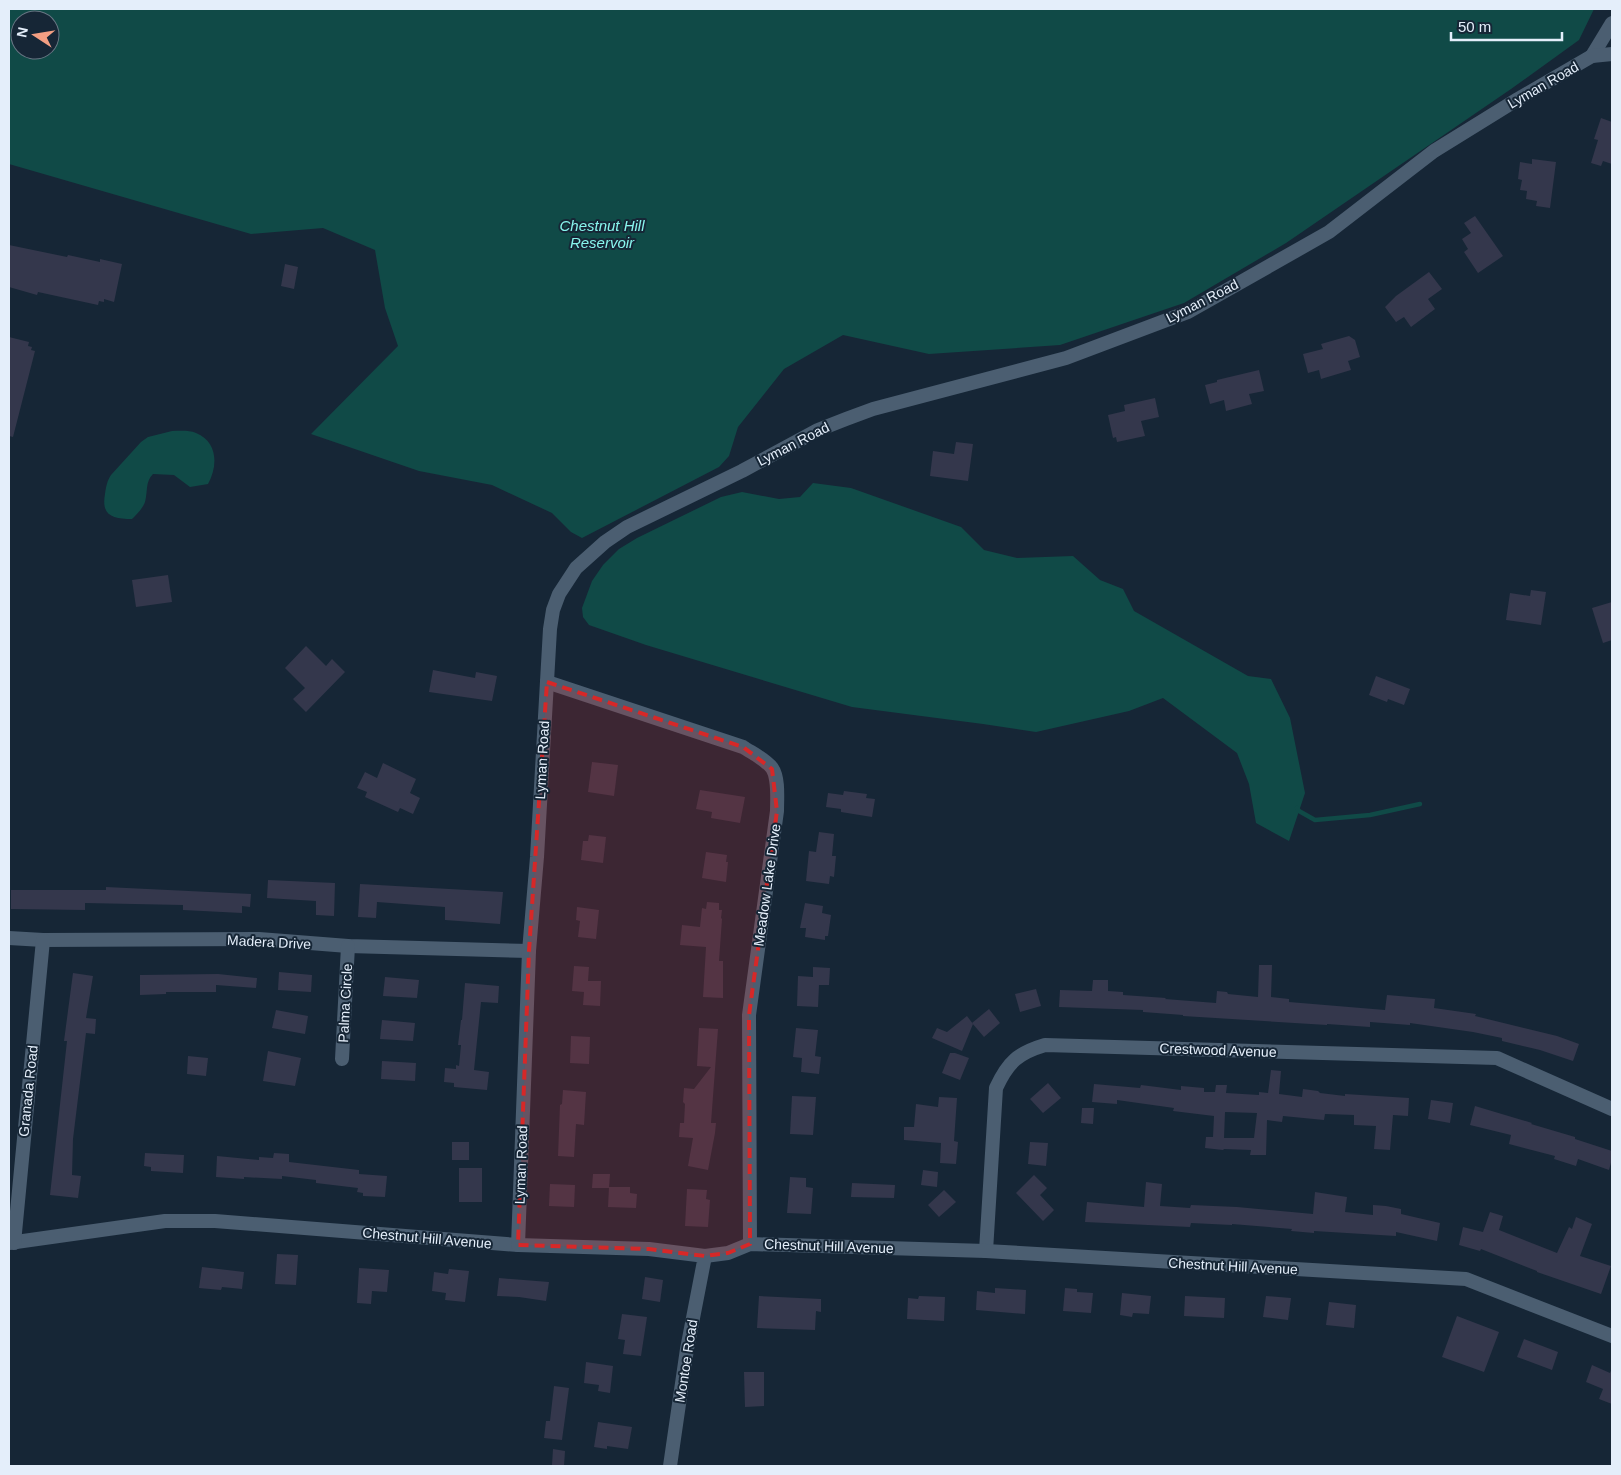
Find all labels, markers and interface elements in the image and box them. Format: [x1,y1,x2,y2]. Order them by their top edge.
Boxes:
north arrow [10,10,60,60]
scale bar [1451,10,1562,42]
text: 50 m [1458,18,1491,35]
text: N [13,26,31,39]
street label: Lyman Road [1505,58,1581,112]
water label: Chestnut Hill Reservoir [559,217,645,251]
street label: Lyman Road [1163,276,1241,326]
street label: Lyman Road [754,419,832,469]
street label: Lyman Road [532,720,552,800]
street label: Meadow Lake Drive [750,822,784,947]
street label: Madera Drive [227,932,312,952]
street label: Palma Circle [335,963,355,1043]
street label: Crestwood Avenue [1159,1040,1277,1060]
street label: Granada Road [15,1044,41,1138]
street label: Lyman Road [512,1125,530,1205]
street label: Chestnut Hill Avenue [362,1224,493,1252]
street label: Chestnut Hill Avenue [764,1236,894,1256]
street label: Chestnut Hill Avenue [1168,1255,1298,1277]
street label: Montoe Road [672,1318,700,1404]

